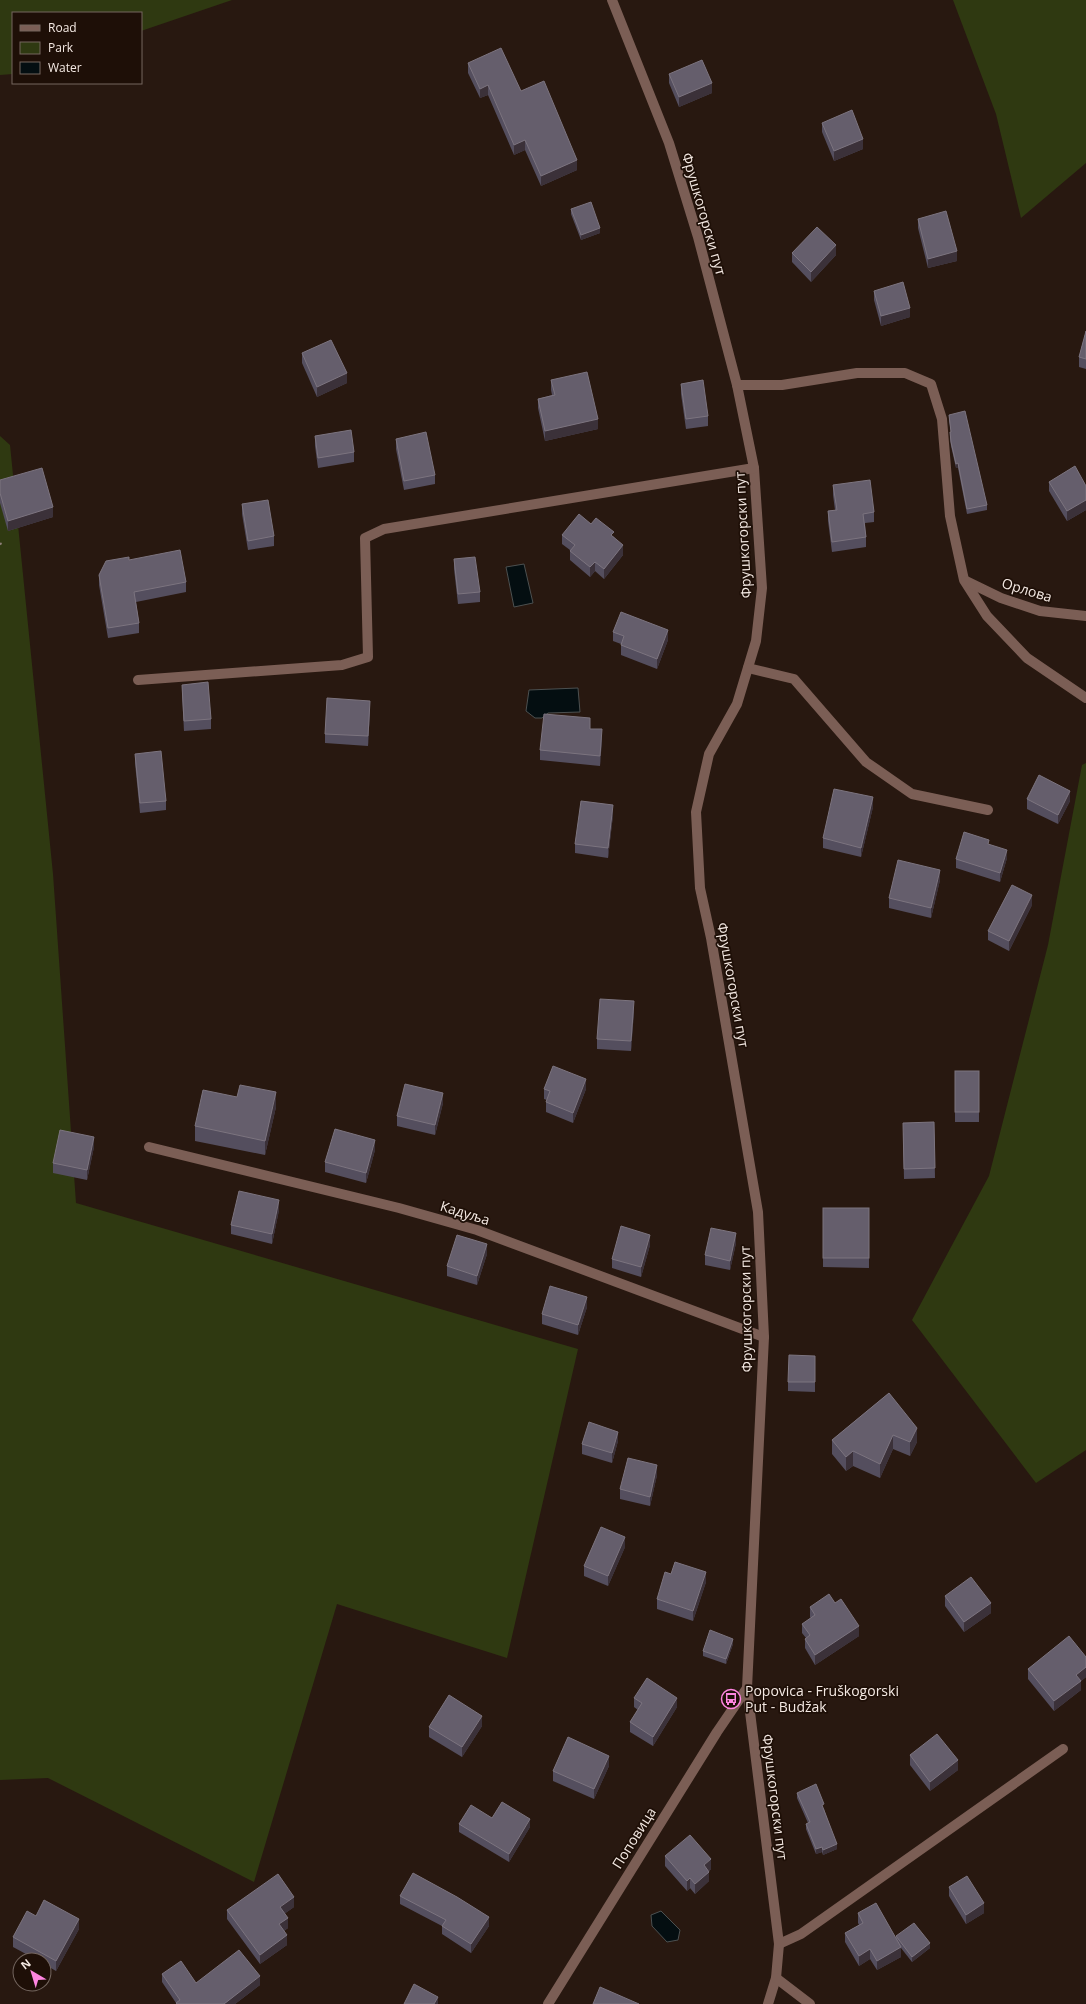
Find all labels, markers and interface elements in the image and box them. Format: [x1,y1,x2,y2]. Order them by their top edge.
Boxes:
legend [12,12,142,84]
text: Road [48,19,77,36]
text: Park [48,39,74,56]
text: Water [48,59,82,76]
street label: Фрушкогорски пут [678,150,731,278]
street label: Фрушкогорски пут [730,471,755,599]
street label: Орлова [1000,573,1055,606]
street label: Фрушкогорски пут [713,921,754,1049]
street label: Кадуља [438,1196,492,1229]
street label: Фрушкогорски пут [735,1245,756,1372]
place label: Popovica - Fruškogorski Put - Budžak [745,1681,899,1716]
bus stop icon: Popovica - Fruškogorski Put - Budžak [720,1688,742,1710]
street label: Фрушкогорски пут [758,1733,793,1861]
street label: Поповица [607,1803,660,1872]
north arrow [12,1952,52,1992]
text: N [17,1955,34,1972]

